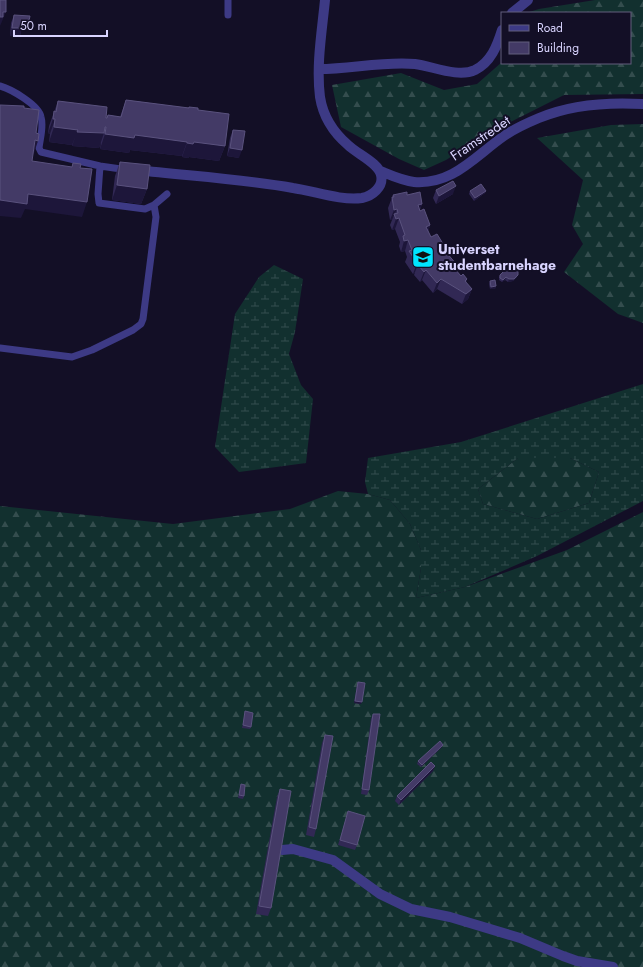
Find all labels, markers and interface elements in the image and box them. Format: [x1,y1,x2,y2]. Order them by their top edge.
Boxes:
scale bar [14,12,107,38]
legend [501,12,631,64]
text: 50 m [20,17,47,35]
text: Road [537,19,563,37]
text: Building [537,39,579,57]
street label: Framstredet [446,110,515,165]
place label: Universet studentbarnehage [438,239,556,275]
school or university icon: Universet studentbarnehage [410,244,436,270]

